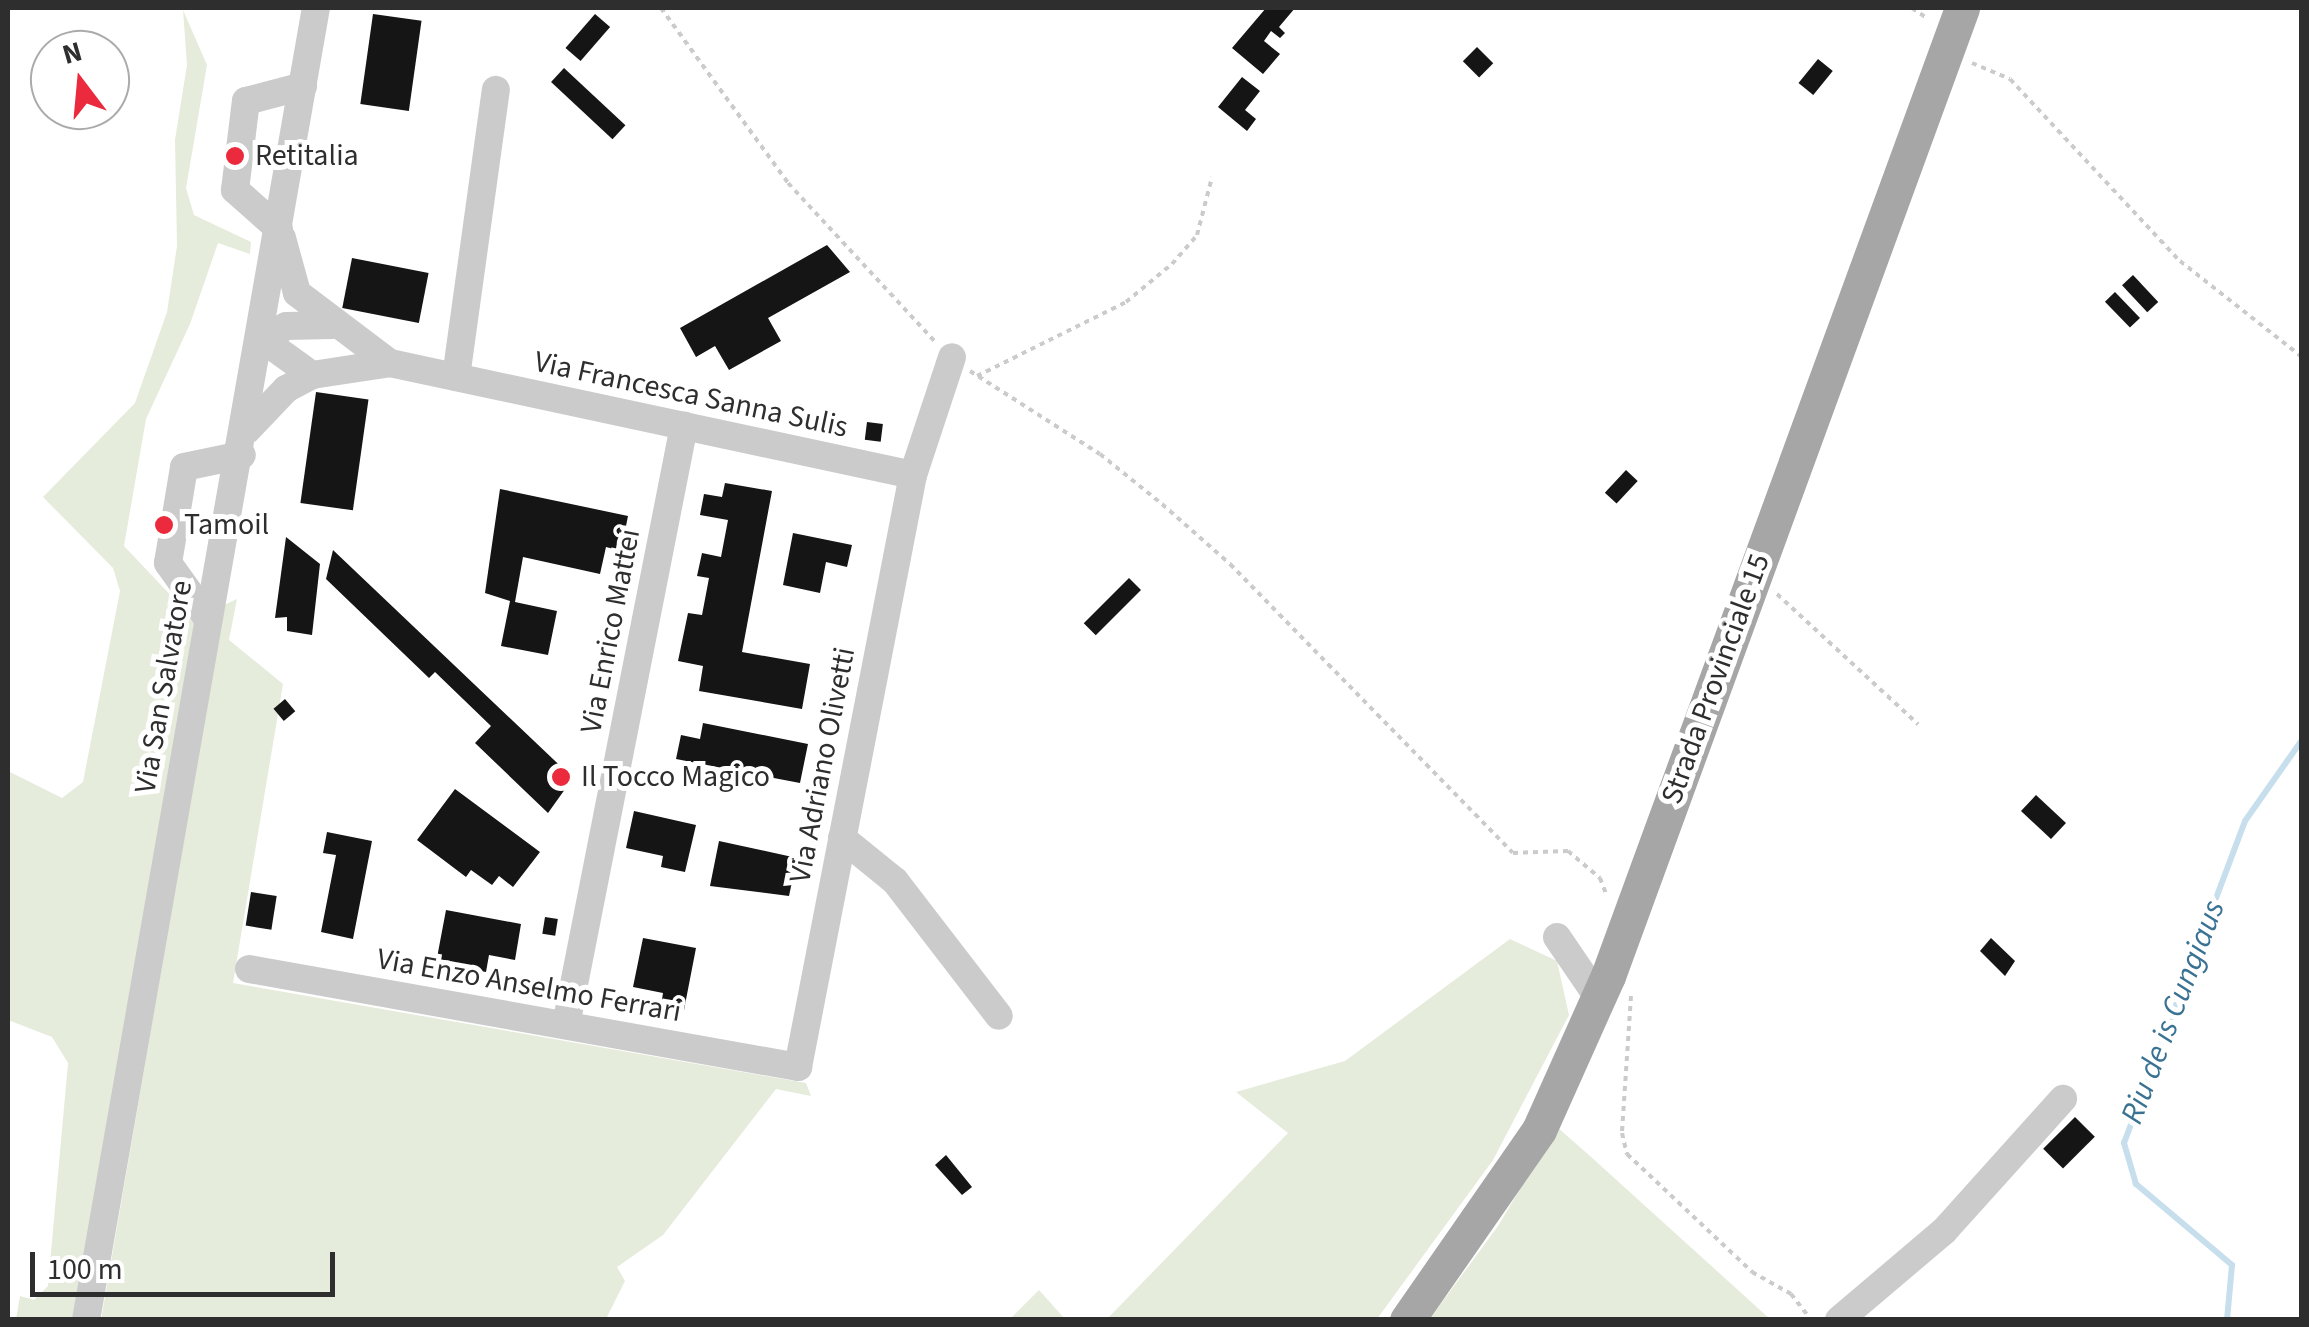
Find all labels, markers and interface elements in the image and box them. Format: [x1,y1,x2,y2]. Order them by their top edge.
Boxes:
north arrow [30,30,130,130]
text: N [58,31,87,75]
place label: Retitalia [255,138,359,174]
marker: Retitalia [224,145,246,167]
street label: Via Francesca Sanna Sulis [531,344,851,446]
place label: Tamoil [184,507,269,543]
marker: Tamoil [153,514,175,536]
street label: Via Enrico Mattei [574,526,648,736]
street label: Strada Provinciale 15 [1654,549,1778,809]
street label: Via San Salvatore [128,578,200,796]
street label: Via Adriano Olivetti [783,644,863,886]
place label: Il Tocco Magico [581,759,770,795]
marker: Il Tocco Magico [550,766,572,788]
water label: Riu de is Cungiaus [2113,895,2233,1129]
street label: Via Enzo Anselmo Ferrari [374,942,684,1030]
scale bar [35,1232,340,1294]
text: 100 m [47,1248,123,1291]

